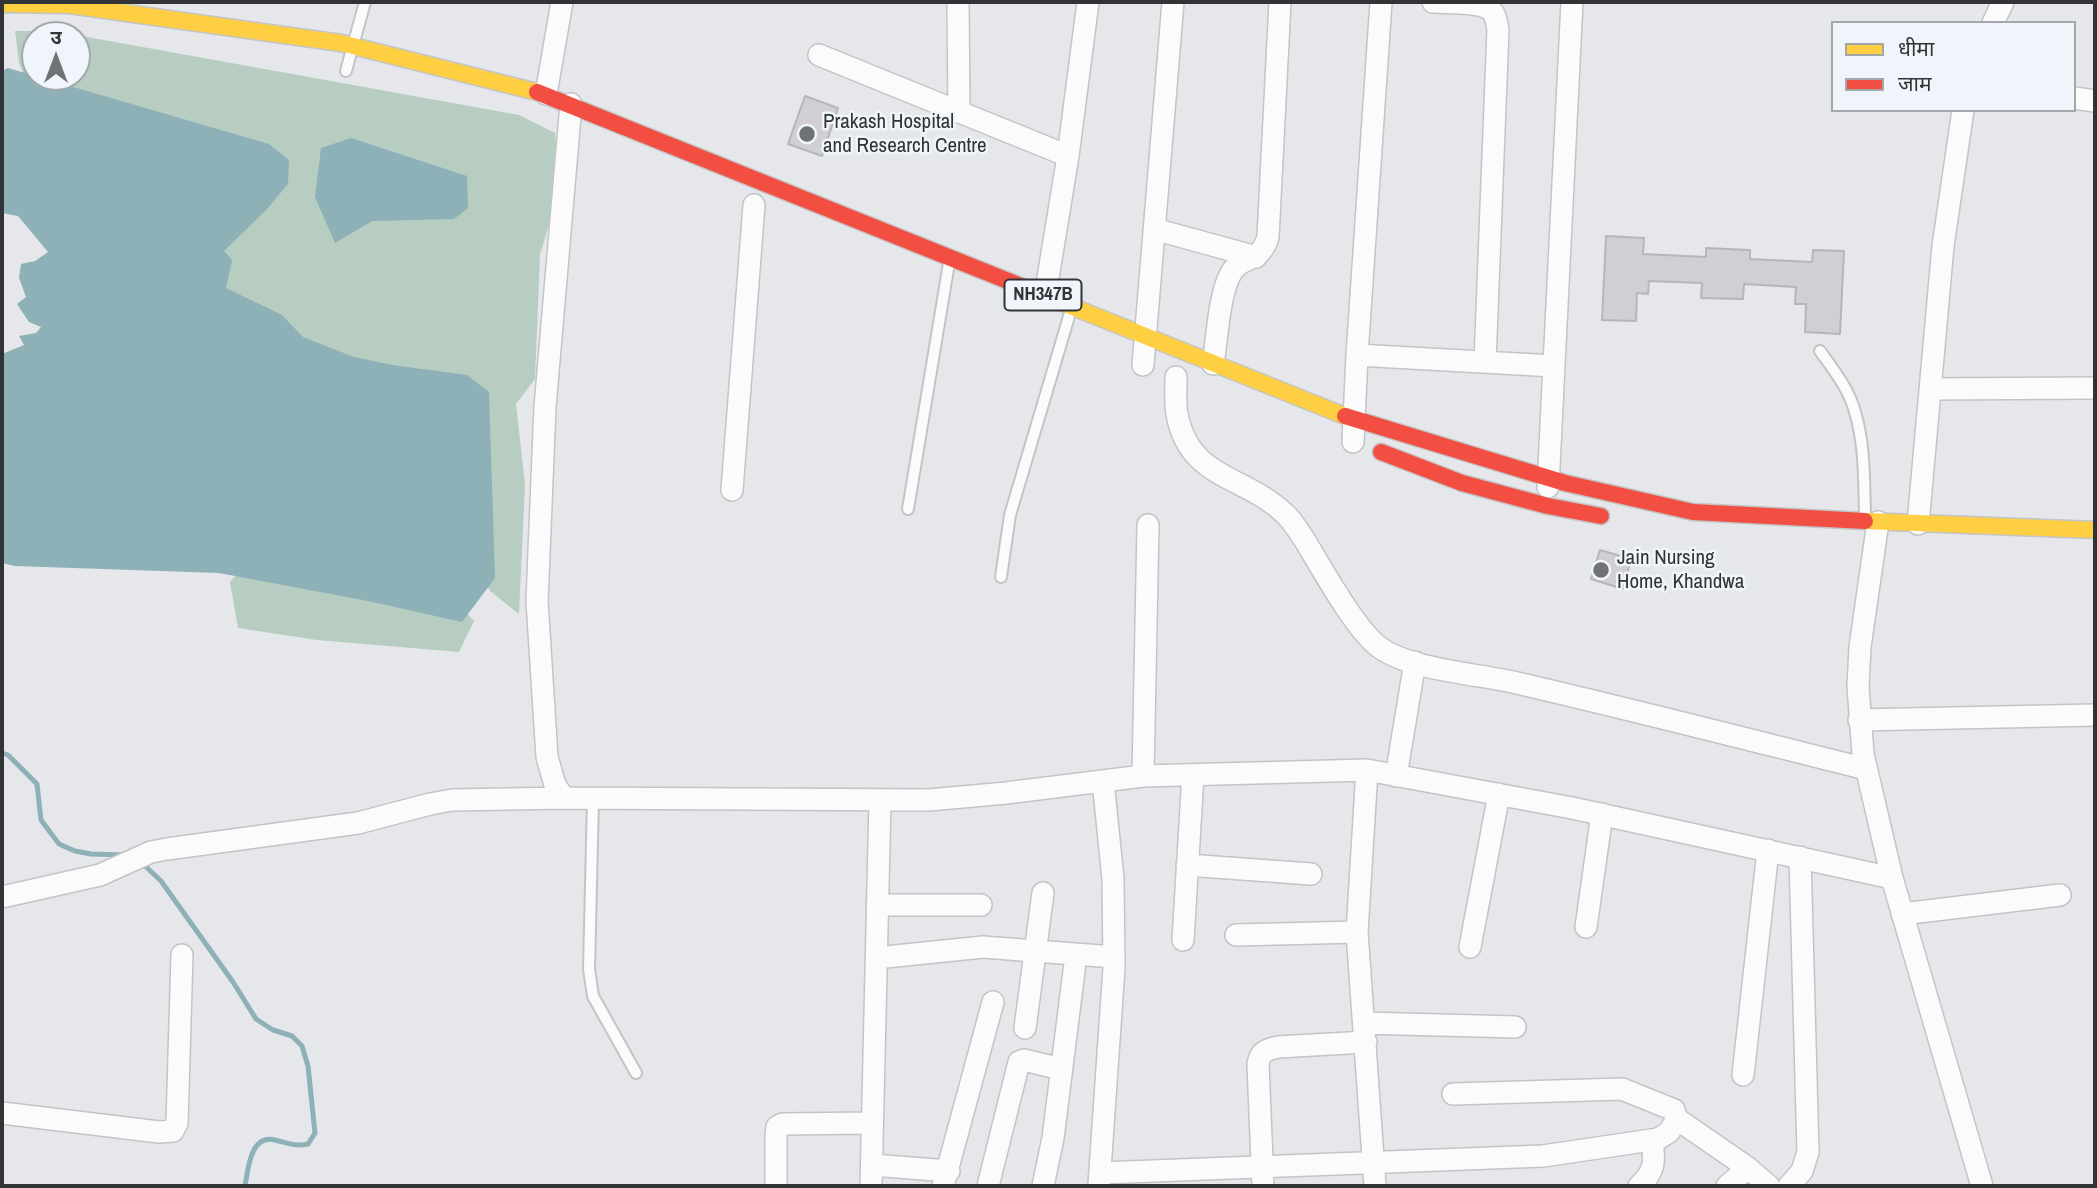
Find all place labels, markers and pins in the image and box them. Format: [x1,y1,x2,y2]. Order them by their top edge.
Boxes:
place label: Prakash Hospital and Research Centre [823,109,987,159]
marker: Prakash Hospital and Research Centre [797,124,817,144]
place label: Jain Nursing Home, Khandwa [1617,545,1744,595]
marker: Jain Nursing Home, Khandwa [1591,560,1611,580]

